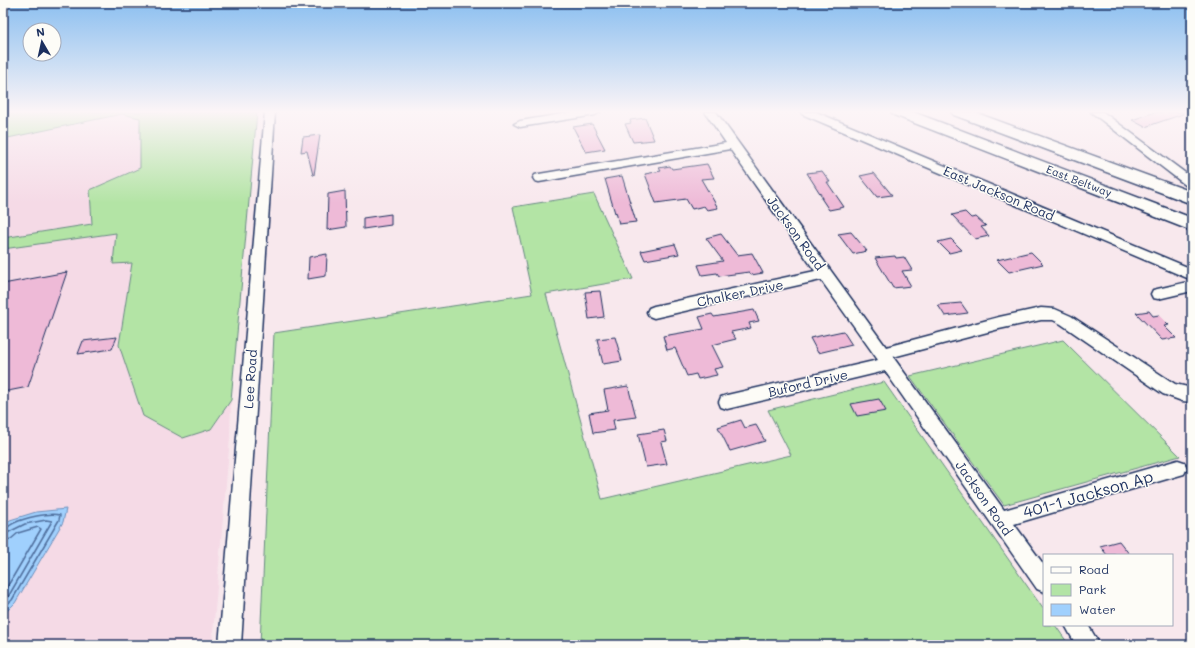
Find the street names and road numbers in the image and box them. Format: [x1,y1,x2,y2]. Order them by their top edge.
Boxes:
street label: East Jackson Road [941,161,1057,224]
street label: East Beltway [1044,161,1114,200]
street label: Jackson Road [764,192,829,273]
street label: Chalker Drive [695,275,785,310]
street label: Lee Road [239,349,260,409]
street label: Buford Drive [766,365,849,400]
street label: Jackson Road [952,457,1016,538]
street label: 401-1 Jackson Ap [1020,465,1155,522]

